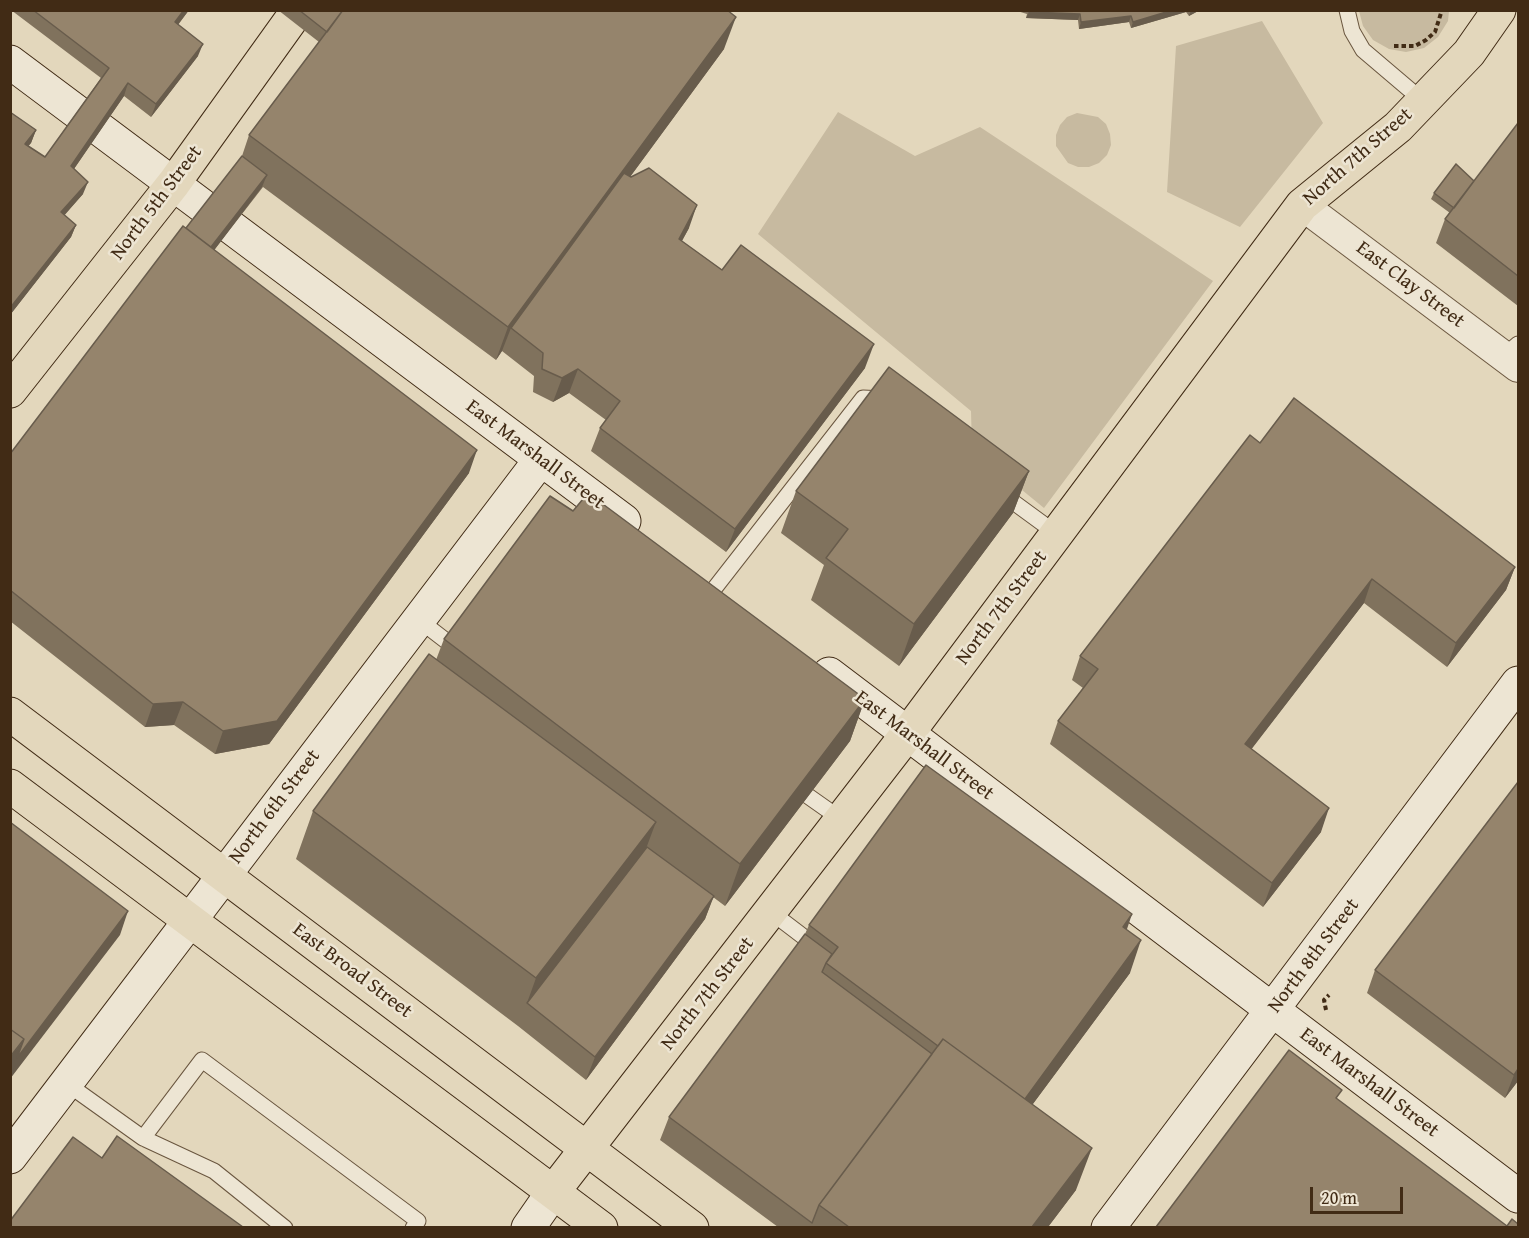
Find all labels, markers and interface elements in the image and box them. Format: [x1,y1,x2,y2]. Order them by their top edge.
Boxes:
street label: North 7th Street [1298,103,1418,211]
street label: North 5th Street [106,141,208,265]
street label: East Clay Street [1351,236,1469,334]
street label: East Marshall Street [461,395,609,515]
street label: North 7th Street [951,546,1053,670]
street label: East Marshall Street [850,686,998,806]
street label: North 6th Street [224,745,326,869]
street label: North 8th Street [1263,894,1365,1018]
street label: East Broad Street [287,918,417,1024]
street label: North 7th Street [656,933,760,1055]
street label: East Marshall Street [1295,1023,1443,1143]
scale bar [1313,1175,1406,1213]
text: 20 m [1321,1184,1357,1211]

